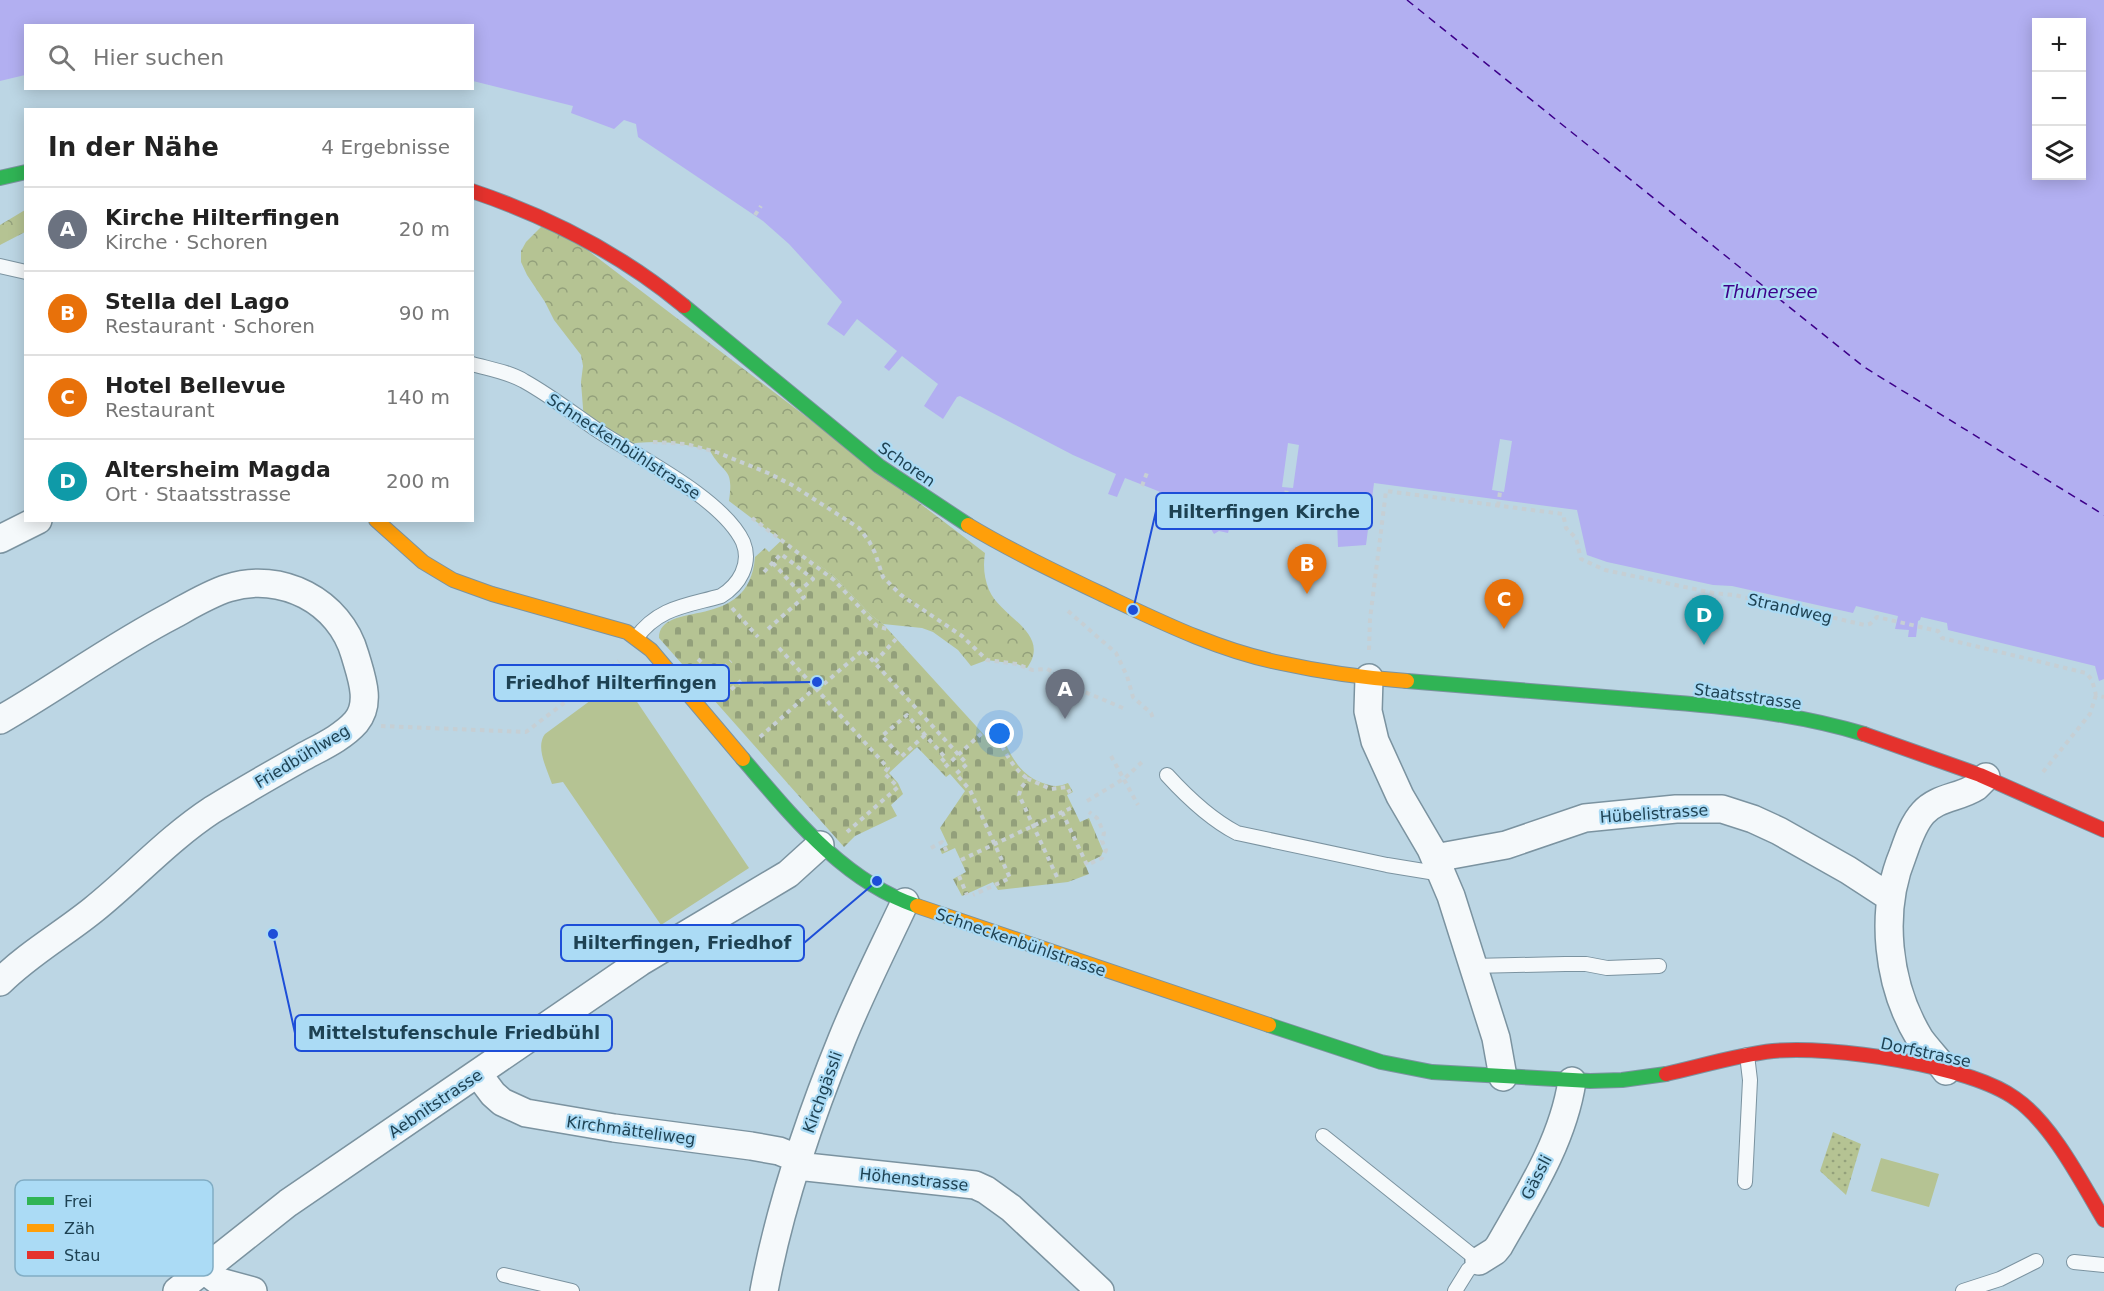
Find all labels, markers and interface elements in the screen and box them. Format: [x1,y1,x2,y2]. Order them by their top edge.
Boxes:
map controls [2032,18,2086,180]
button: + [2032,18,2086,72]
search box [24,24,474,90]
icon: search [45,41,78,74]
text: Hier suchen [93,45,224,70]
button: − [2032,72,2086,126]
button: layers [2032,126,2086,180]
text: In der Nähe [48,132,219,162]
text: 4 Ergebnisse [321,135,450,159]
text: Kirche Hilterfingen [105,205,340,230]
text: A [60,217,75,241]
text: 20 m [399,217,450,241]
text: Kirche · Schoren [105,230,268,254]
water label: Thunersee [1722,281,1818,302]
text: Stella del Lago [105,289,289,314]
text: B [60,301,75,325]
text: 90 m [399,301,450,325]
text: Restaurant · Schoren [105,314,315,338]
text: Hotel Bellevue [105,373,286,398]
text: C [60,385,75,409]
text: 140 m [386,385,450,409]
street label: Schneckenbühlstrasse [544,390,704,503]
text: Restaurant [105,398,215,422]
street label: Schoren [875,438,939,491]
text: Altersheim Magda [105,457,331,482]
text: D [59,469,76,493]
text: 200 m [386,469,450,493]
text: Ort · Staatsstrasse [105,482,291,506]
callout: Hilterfingen Kirche [1156,493,1372,529]
text: Hilterfingen Kirche [1168,501,1360,522]
pin: B [1288,544,1326,594]
pin: C [1484,580,1524,629]
street label: Strandweg [1746,590,1834,627]
pin: D [1684,596,1724,645]
callout: Friedhof Hilterfingen [494,665,729,701]
pin: A [1046,670,1084,719]
text: Friedhof Hilterfingen [505,672,717,693]
street label: Staatsstrasse [1693,680,1803,713]
your location [985,719,1014,748]
street label: Friedbühlweg [251,721,353,792]
street label: Hübelistrasse [1599,800,1709,827]
street label: Schneckenbühlstrasse [933,904,1109,981]
callout: Hilterfingen, Friedhof [561,925,804,961]
text: Hilterfingen, Friedhof [573,932,791,953]
callout: Mittelstufenschule Friedbühl [295,1015,612,1051]
text: Mittelstufenschule Friedbühl [308,1022,600,1043]
street label: Dorfstrasse [1879,1034,1973,1071]
street label: Kirchgässli [799,1049,846,1136]
street label: Aebnitstrasse [385,1065,486,1142]
street label: Kirchmätteliweg [565,1112,697,1149]
street label: Gässli [1517,1152,1556,1203]
street label: Höhenstrasse [859,1164,969,1195]
legend [15,1180,213,1276]
text: Frei [64,1192,93,1211]
text: Zäh [64,1219,95,1238]
text: Stau [64,1246,100,1265]

